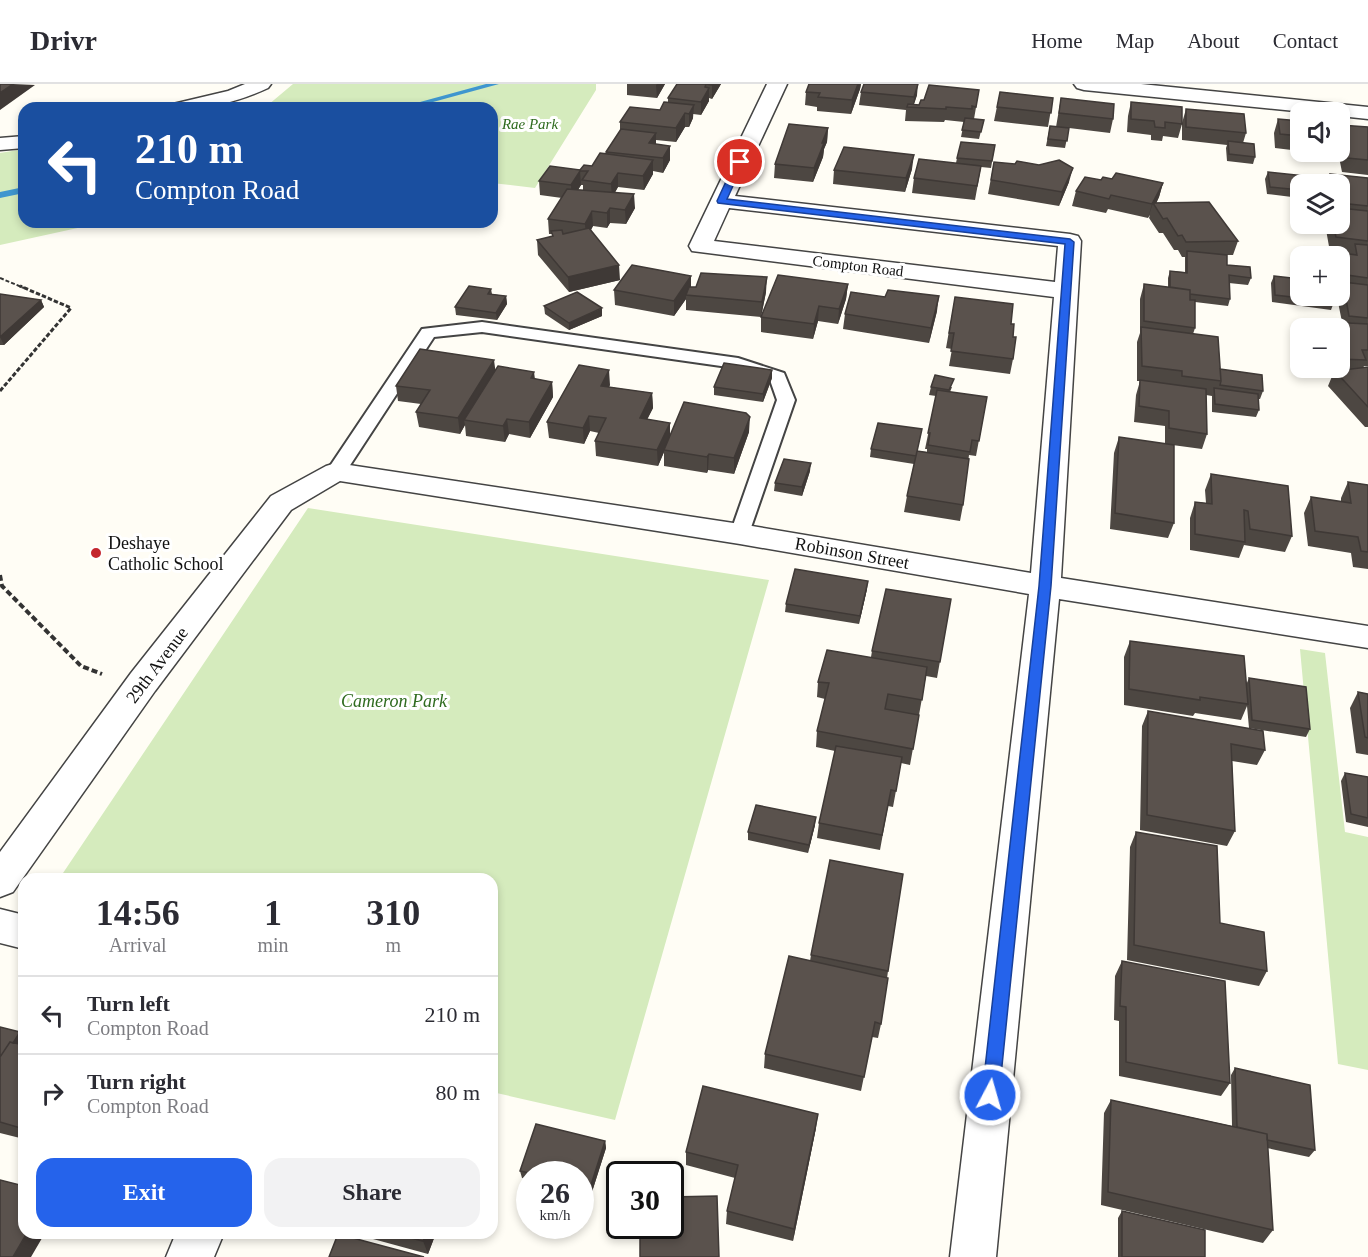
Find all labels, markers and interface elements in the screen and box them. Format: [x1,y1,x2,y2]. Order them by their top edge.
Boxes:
text: Drivr [30,25,97,56]
text: Home [1031,29,1083,53]
text: Map [1116,29,1154,53]
text: About [1187,29,1240,53]
text: Contact [1273,29,1338,53]
map controls [1290,102,1350,378]
button: sound [1290,102,1350,162]
park label: Rae Park [501,116,558,132]
icon: left [36,126,114,204]
text: 210 m [135,126,244,172]
pin [714,136,765,187]
icon: arrive [723,145,756,178]
button: layers [1290,174,1350,234]
text: Compton Road [135,175,299,205]
button: + [1290,246,1350,306]
street label: Compton Road [812,252,905,280]
button: − [1290,318,1350,378]
place label: Deshaye Catholic School [108,533,224,574]
street label: Robinson Street [793,533,911,573]
marker: Deshaye Catholic School [89,546,103,560]
street label: 29th Avenue [122,623,192,707]
park label: Cameron Park [341,691,448,711]
text: 14:56 [96,893,180,933]
text: 1 [264,893,282,933]
text: 310 [366,893,420,933]
text: Arrival [109,934,167,956]
text: min [257,934,289,956]
text: m [386,934,401,956]
text: Turn left [87,991,170,1016]
icon: left [36,999,69,1032]
text: 210 m [424,1002,480,1027]
text: Compton Road [87,1017,209,1039]
position arrow [958,1063,1022,1127]
text: Turn right [87,1069,186,1094]
icon: right [36,1077,69,1110]
text: 80 m [435,1080,480,1105]
text: Compton Road [87,1095,209,1117]
button: Exit [36,1158,252,1227]
button: Share [264,1158,480,1227]
speed limit sign: 30 [606,1161,684,1239]
text: 26 [540,1176,570,1209]
text: km/h [540,1207,570,1223]

